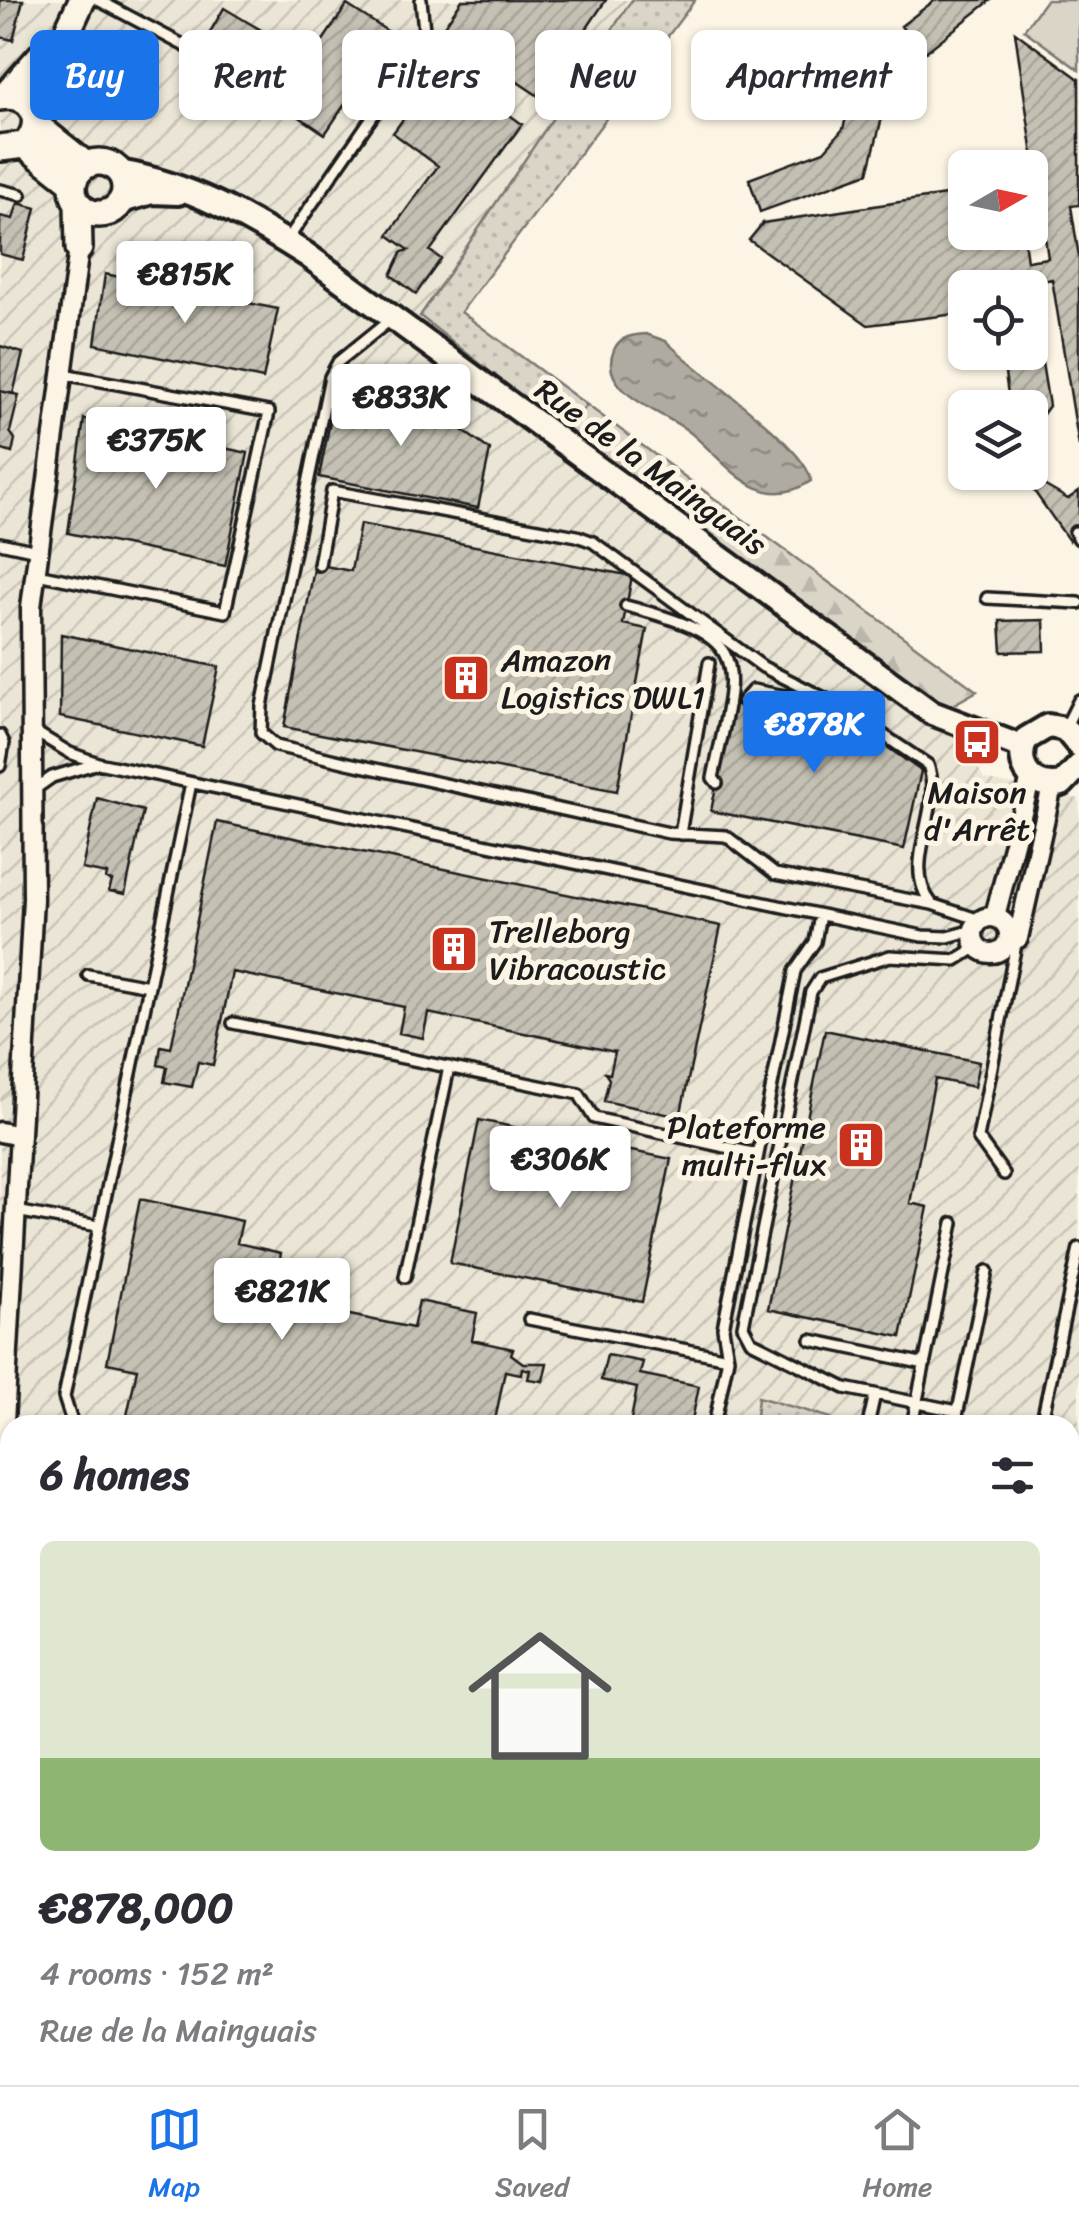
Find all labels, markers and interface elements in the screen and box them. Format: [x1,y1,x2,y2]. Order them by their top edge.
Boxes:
chip: Buy [30,30,159,120]
chip: Rent [179,30,322,120]
chip: Filters [342,30,515,120]
chip: New [535,30,671,120]
chip: Apartment [691,30,927,120]
north arrow [948,150,1048,250]
map controls [948,150,1048,490]
pin: €815K [115,241,255,326]
text: €815K [138,245,232,302]
button: locate [948,270,1048,370]
street label: Rue de la Mainguais [522,363,780,572]
pin: €833K [331,364,471,449]
text: €833K [353,368,449,425]
button: layers [948,390,1048,490]
pin: €375K [86,407,226,492]
text: €375K [108,411,204,468]
place label: Amazon Logistics DWL1 [500,632,705,726]
building icon: Amazon Logistics DWL1 [440,652,492,704]
pin: €878K [744,691,884,776]
text: €878K [765,695,863,752]
bus stop icon: Maison d'Arrêt [951,716,1003,768]
place label: Maison d'Arrêt [924,764,1030,858]
place label: Trelleborg Vibracoustic [489,903,666,997]
building icon: Trelleborg Vibracoustic [428,923,480,975]
place label: Plateforme multi-flux [667,1099,827,1193]
building icon: Plateforme multi-flux [835,1119,887,1171]
pin: €306K [490,1126,630,1211]
text: €306K [512,1130,608,1187]
pin: €821K [212,1258,352,1343]
text: €821K [236,1262,328,1319]
text: 6 homes [40,1438,189,1512]
icon: filters [985,1448,1040,1503]
icon: home [450,1606,630,1786]
text: €878,000 [40,1871,233,1945]
text: 4 rooms · 152 m² [40,1945,274,2002]
text: Rue de la Mainguais [40,2002,317,2059]
tab: Map [147,2102,202,2211]
tab: Saved [495,2102,569,2211]
tab: Home [862,2102,932,2211]

